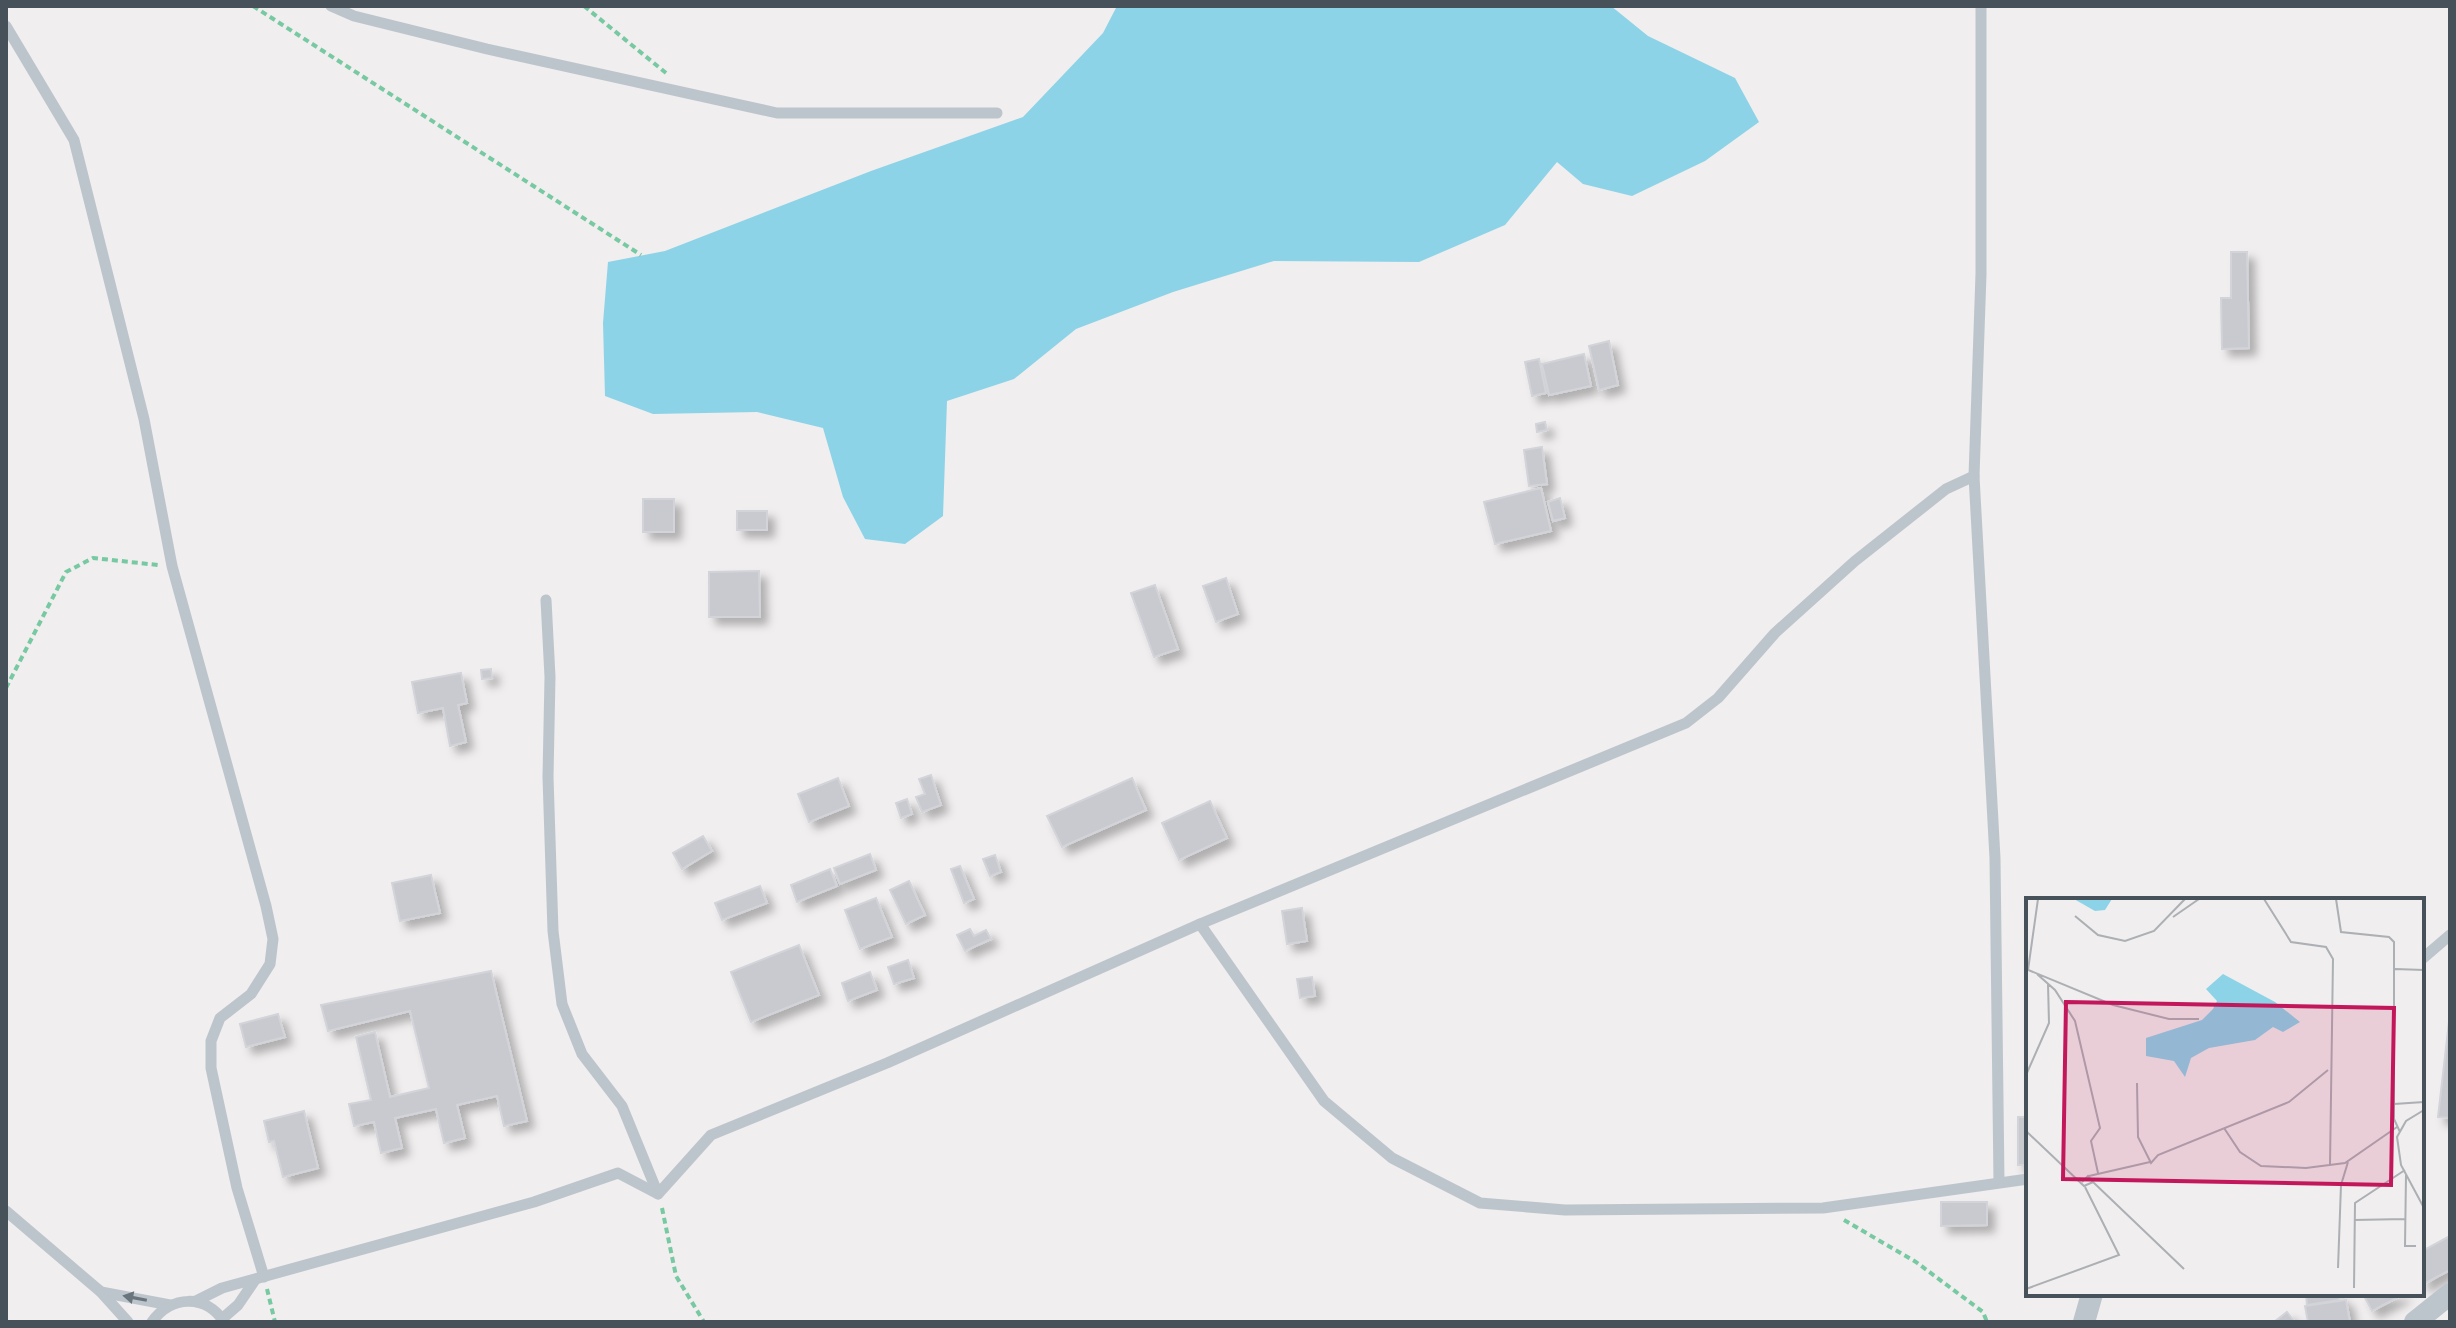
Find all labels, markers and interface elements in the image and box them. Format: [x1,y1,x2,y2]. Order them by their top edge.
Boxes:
inset map [2026,898,2424,1296]
one-way arrow [123,1292,148,1304]

